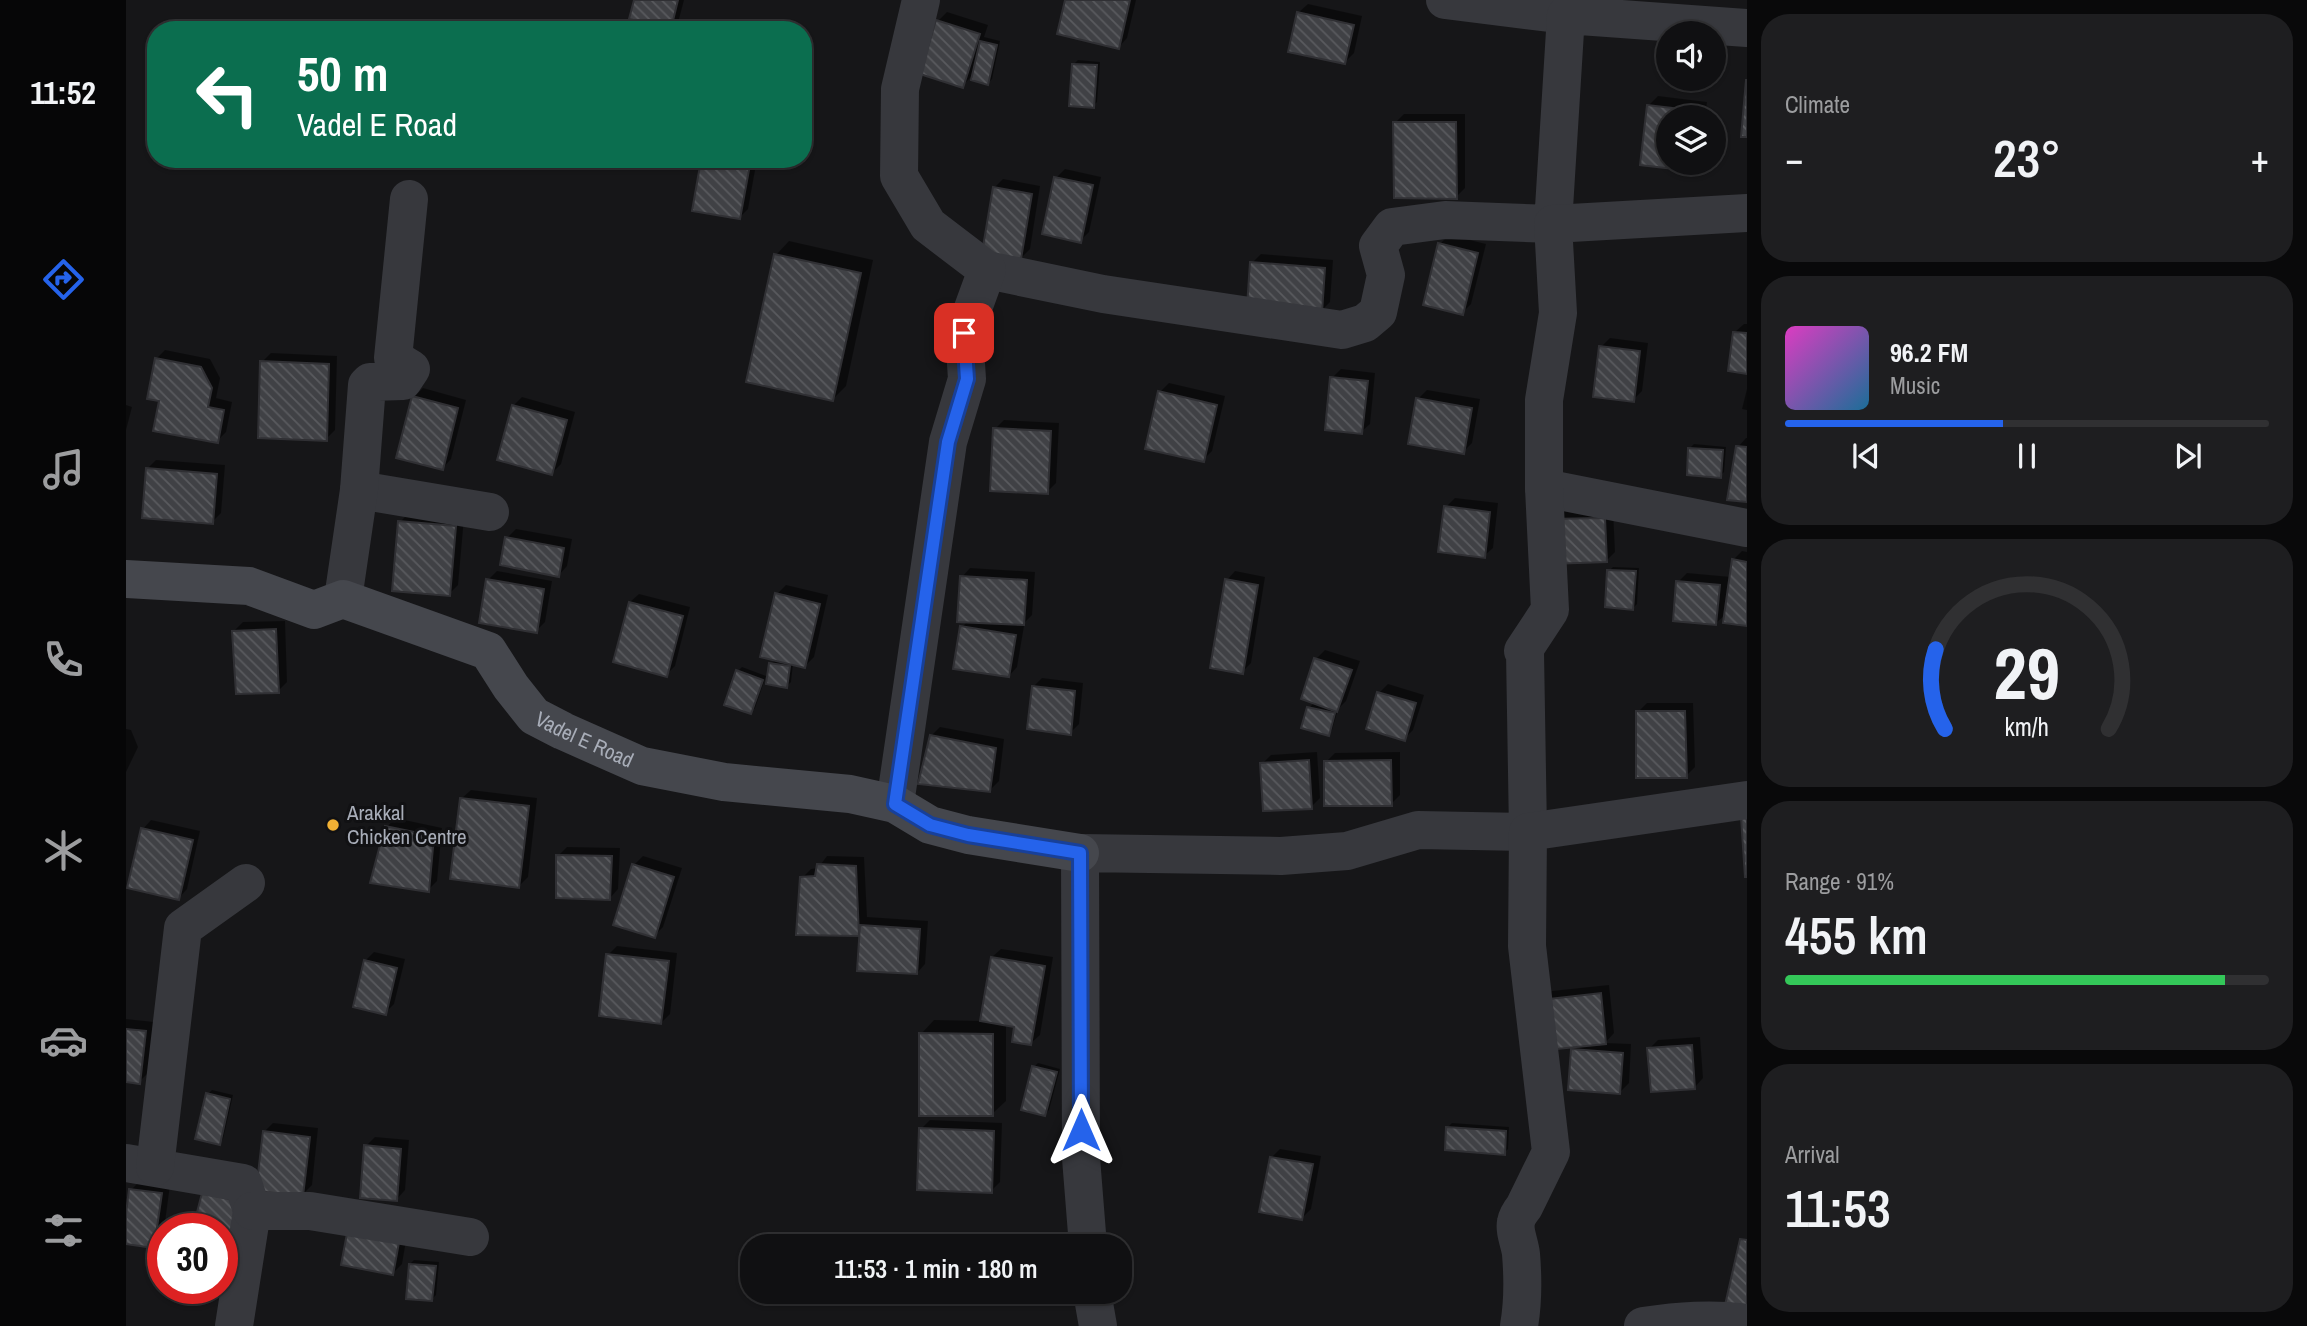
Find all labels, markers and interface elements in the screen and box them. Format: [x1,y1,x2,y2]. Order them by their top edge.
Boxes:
map controls [1656,21,1726,175]
button: sound [1656,21,1726,91]
text: 50 m [297,40,389,106]
icon: left [182,49,273,140]
text: 11:52 [30,71,96,114]
text: Climate [1785,89,1850,120]
text: Vadel E Road [297,103,457,146]
button: layers [1656,105,1726,175]
text: 23° [1993,123,2061,193]
text: − [1785,133,1803,184]
text: + [2251,133,2269,184]
icon: directions [39,255,88,304]
pin [934,303,994,363]
icon: arrive [945,314,983,352]
text: 96.2 FM [1890,335,1968,370]
text: Music [1890,370,1940,401]
icon: previous [1847,437,1885,475]
icon: pause [2008,437,2046,475]
icon: next [2169,437,2207,475]
icon: music [39,445,88,494]
text: 29 [1994,624,2060,722]
icon: phone [39,635,88,684]
street label: Vadel E Road [530,704,638,774]
text: km/h [2005,710,2049,744]
place label: Arakkal Chicken Centre [346,798,467,851]
marker: Arakkal Chicken Centre [325,817,341,833]
icon: climate [39,826,88,875]
text: Range · 91% [1785,866,1894,897]
text: 455 km [1785,900,1928,970]
icon: car [39,1016,88,1065]
position arrow [1044,1093,1118,1167]
text: Arrival [1785,1139,1840,1170]
text: 11:53 [1785,1173,1891,1243]
icon: filters [39,1206,88,1255]
speed limit sign: 30 [147,1213,238,1304]
text: 11:53 · 1 min · 180 m [834,1251,1038,1286]

